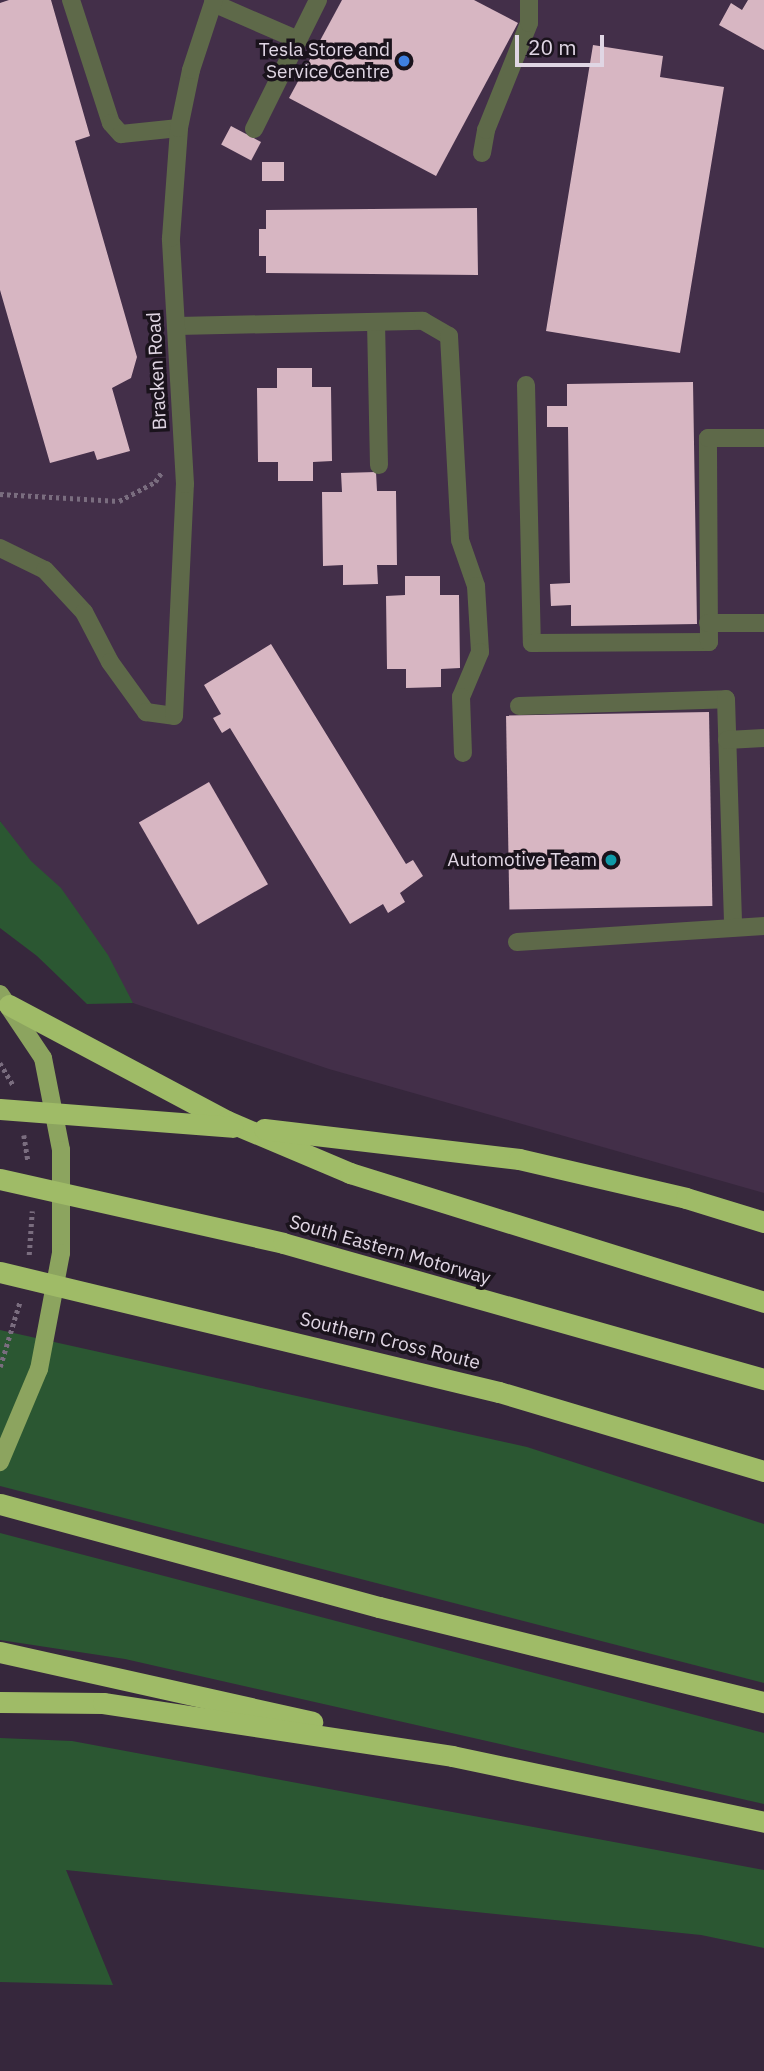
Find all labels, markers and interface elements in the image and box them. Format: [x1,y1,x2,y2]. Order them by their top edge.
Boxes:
scale bar [519,21,608,65]
text: 20 m [528,33,577,61]
place label: Tesla Store and Service Centre [259,39,390,83]
marker: Tesla Store and Service Centre [396,53,412,69]
street label: Bracken Road [143,311,171,431]
place label: Automotive Team [447,849,597,871]
marker: Automotive Team [603,852,619,868]
street label: South Eastern Motorway [287,1210,493,1290]
street label: Southern Cross Route [297,1308,483,1374]

